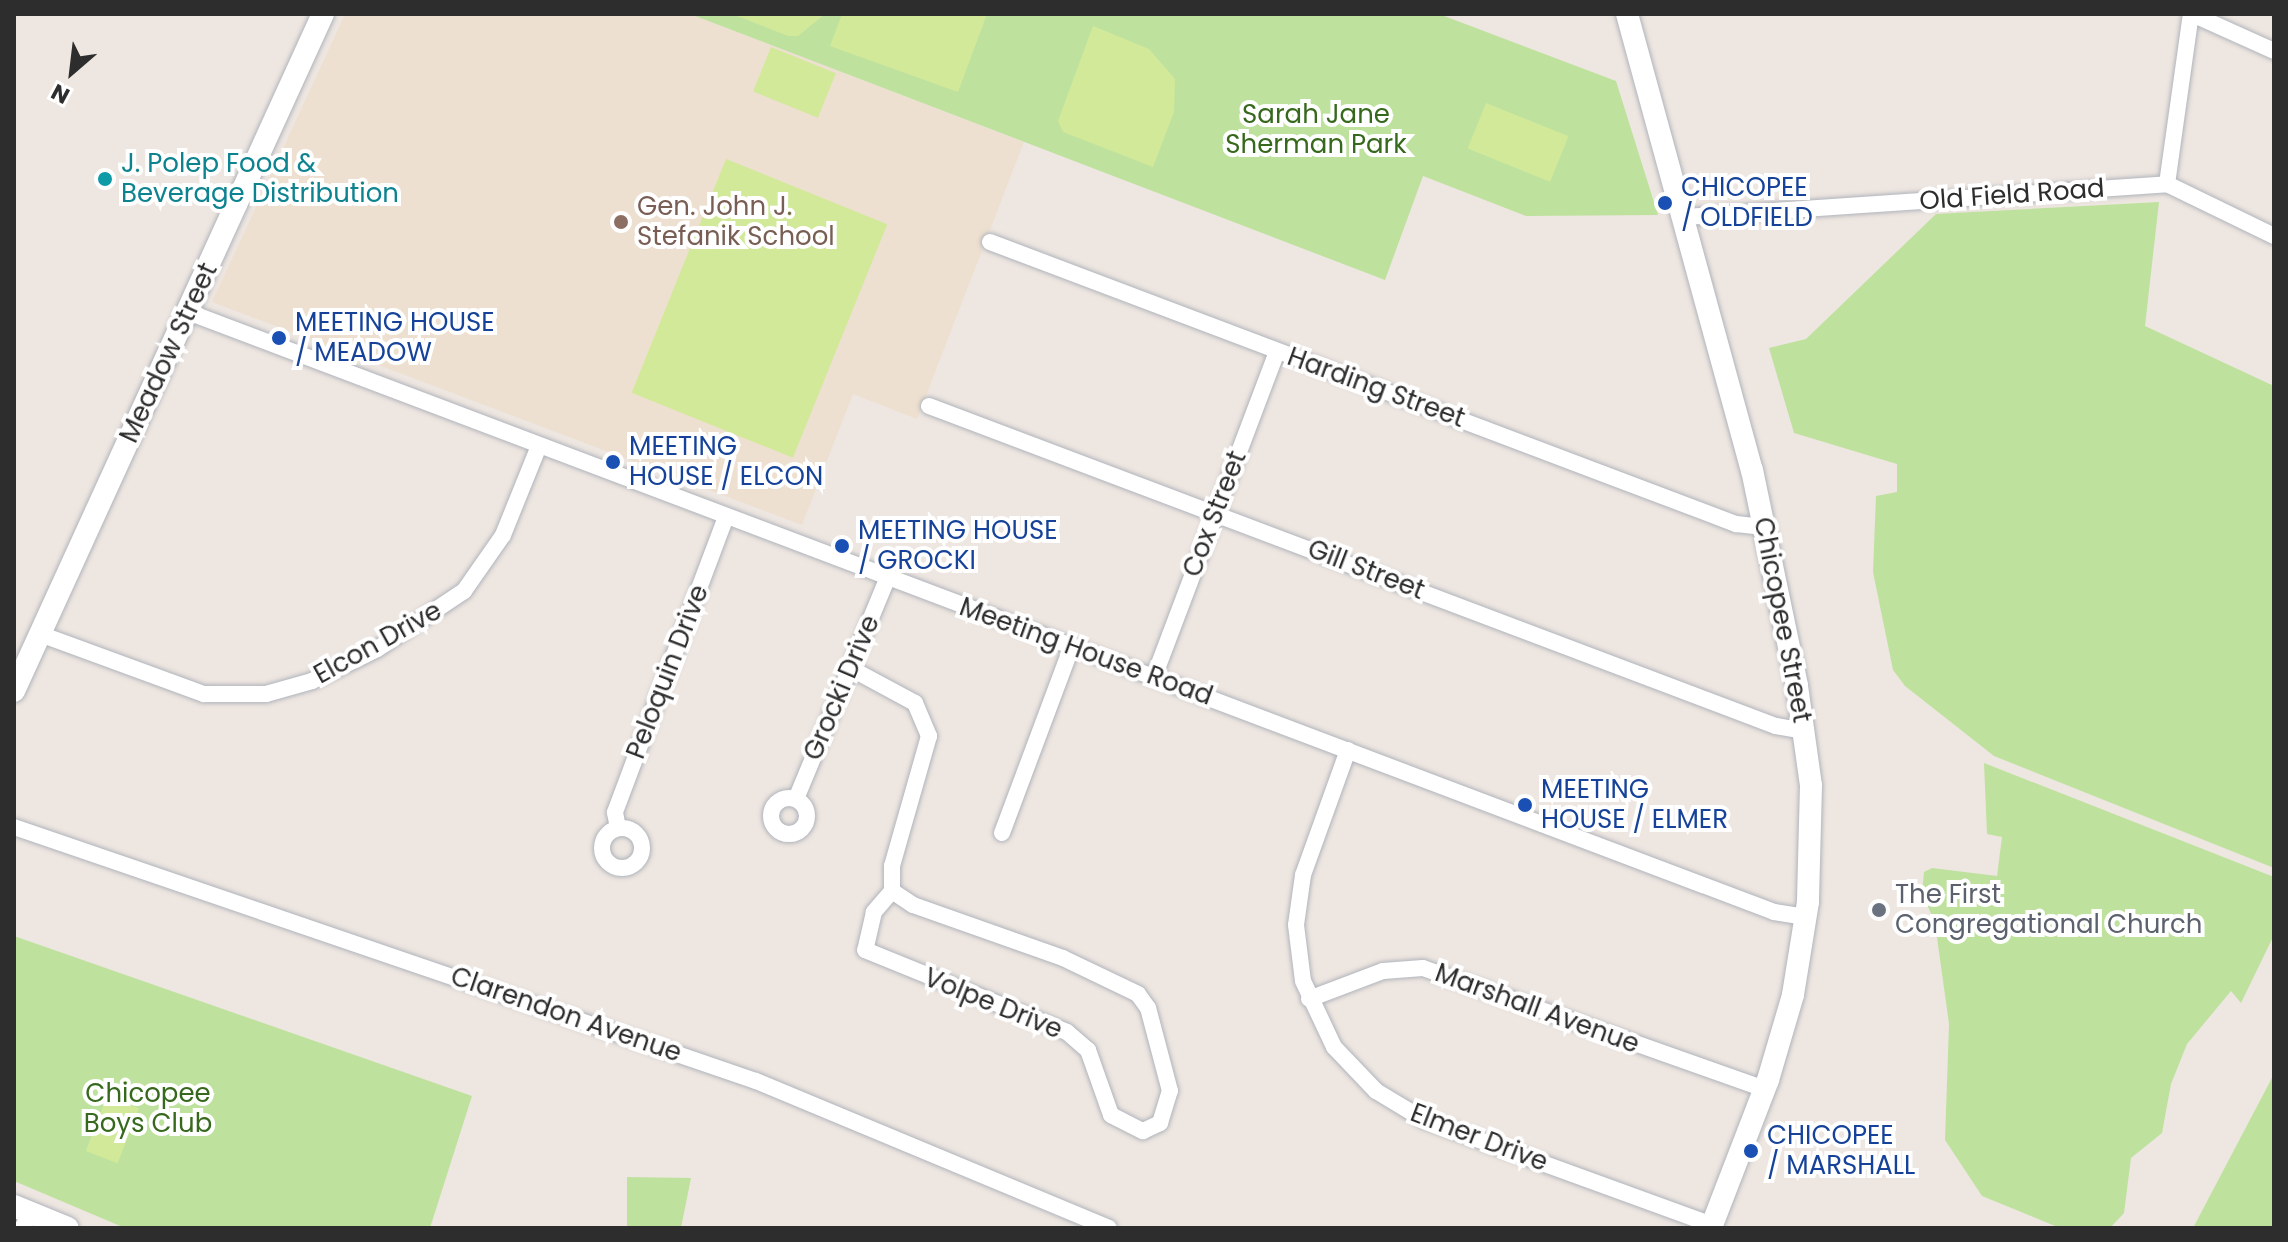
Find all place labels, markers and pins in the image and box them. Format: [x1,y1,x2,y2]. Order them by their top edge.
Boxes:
place label: J. Polep Food & Beverage Distribution [121,148,399,210]
marker: J. Polep Food & Beverage Distribution [96,170,114,188]
place label: CHICOPEE / OLDFIELD [1681,172,1813,234]
place label: Gen. John J. Stefanik School [637,191,835,252]
marker: CHICOPEE / OLDFIELD [1656,194,1674,212]
marker: Gen. John J. Stefanik School [612,213,630,231]
place label: MEETING HOUSE / MEADOW [295,307,495,368]
marker: MEETING HOUSE / MEADOW [270,329,288,347]
place label: MEETING HOUSE / ELCON [629,431,823,492]
marker: MEETING HOUSE / ELCON [604,453,622,471]
place label: MEETING HOUSE / GROCKI [858,515,1058,576]
marker: MEETING HOUSE / GROCKI [833,537,851,555]
place label: MEETING HOUSE / ELMER [1541,774,1728,836]
marker: MEETING HOUSE / ELMER [1516,796,1534,814]
place label: The First Congregational Church [1895,879,2202,940]
marker: The First Congregational Church [1870,901,1888,919]
place label: CHICOPEE / MARSHALL [1767,1120,1915,1182]
marker: CHICOPEE / MARSHALL [1742,1142,1760,1160]

